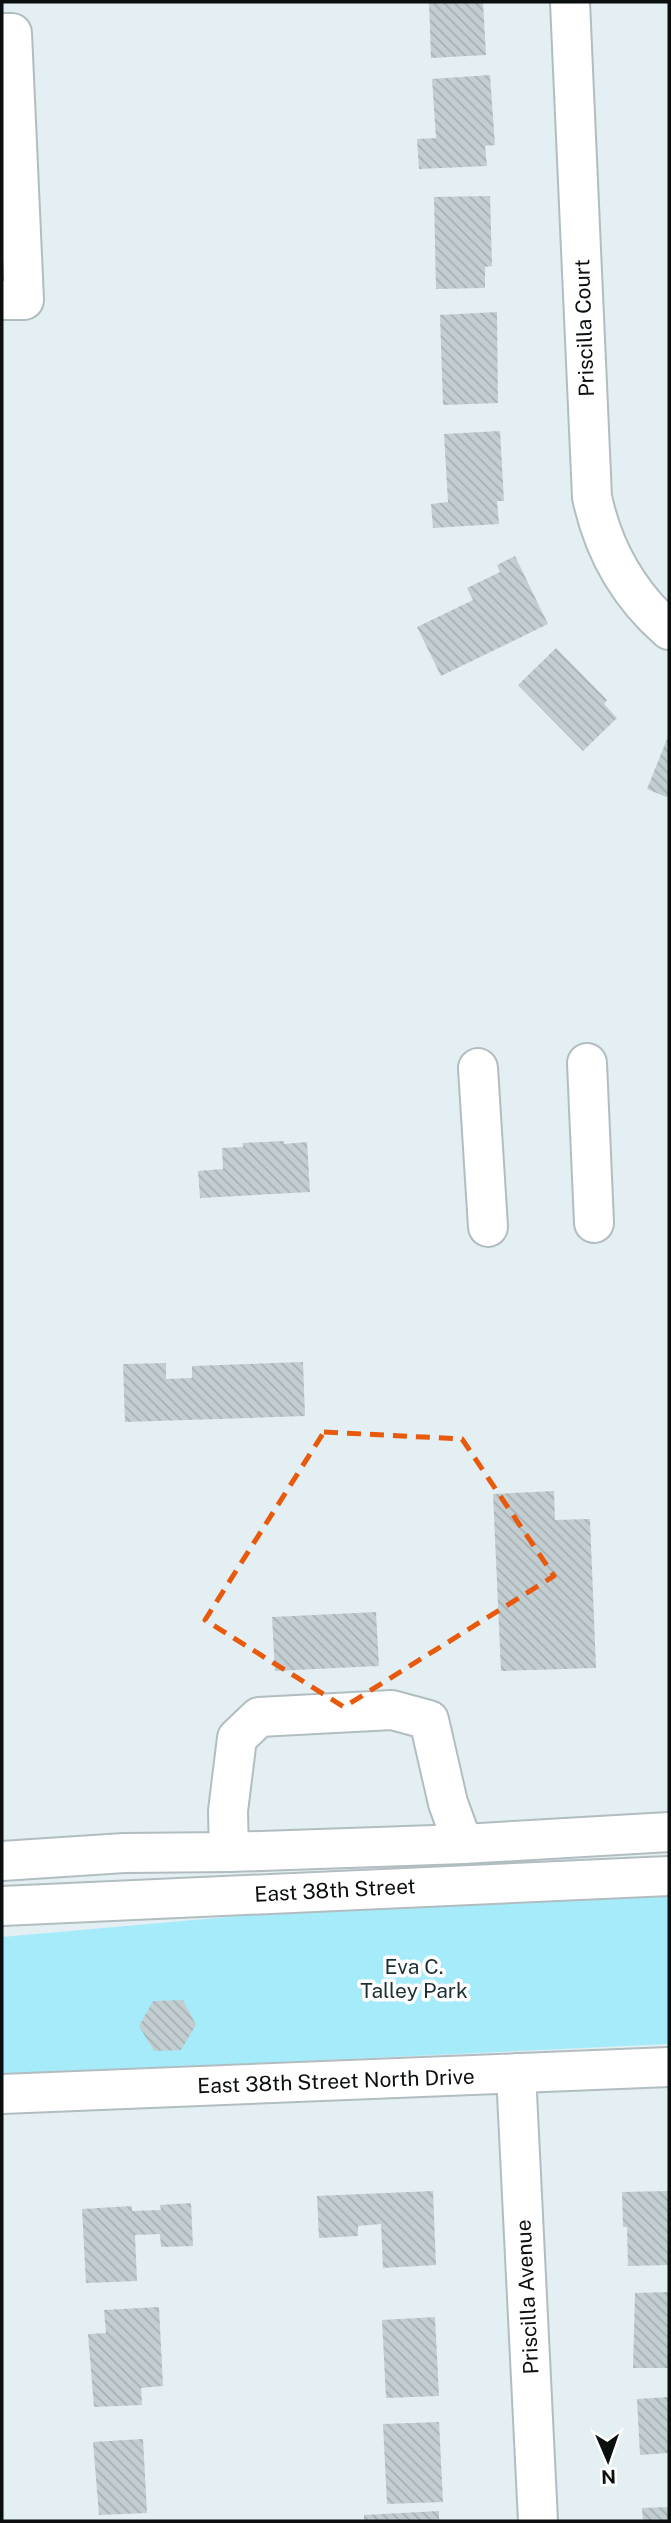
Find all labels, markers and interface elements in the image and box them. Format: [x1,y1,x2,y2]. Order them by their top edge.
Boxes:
street label: Priscilla Court [569,259,599,397]
street label: East 38th Street [254,1873,416,1907]
park label: Eva C. Talley Park [360,1954,468,2003]
street label: East 38th Street North Drive [197,2064,475,2098]
street label: Priscilla Avenue [510,2219,544,2375]
north arrow [573,2425,643,2495]
text: N [601,2466,616,2488]

